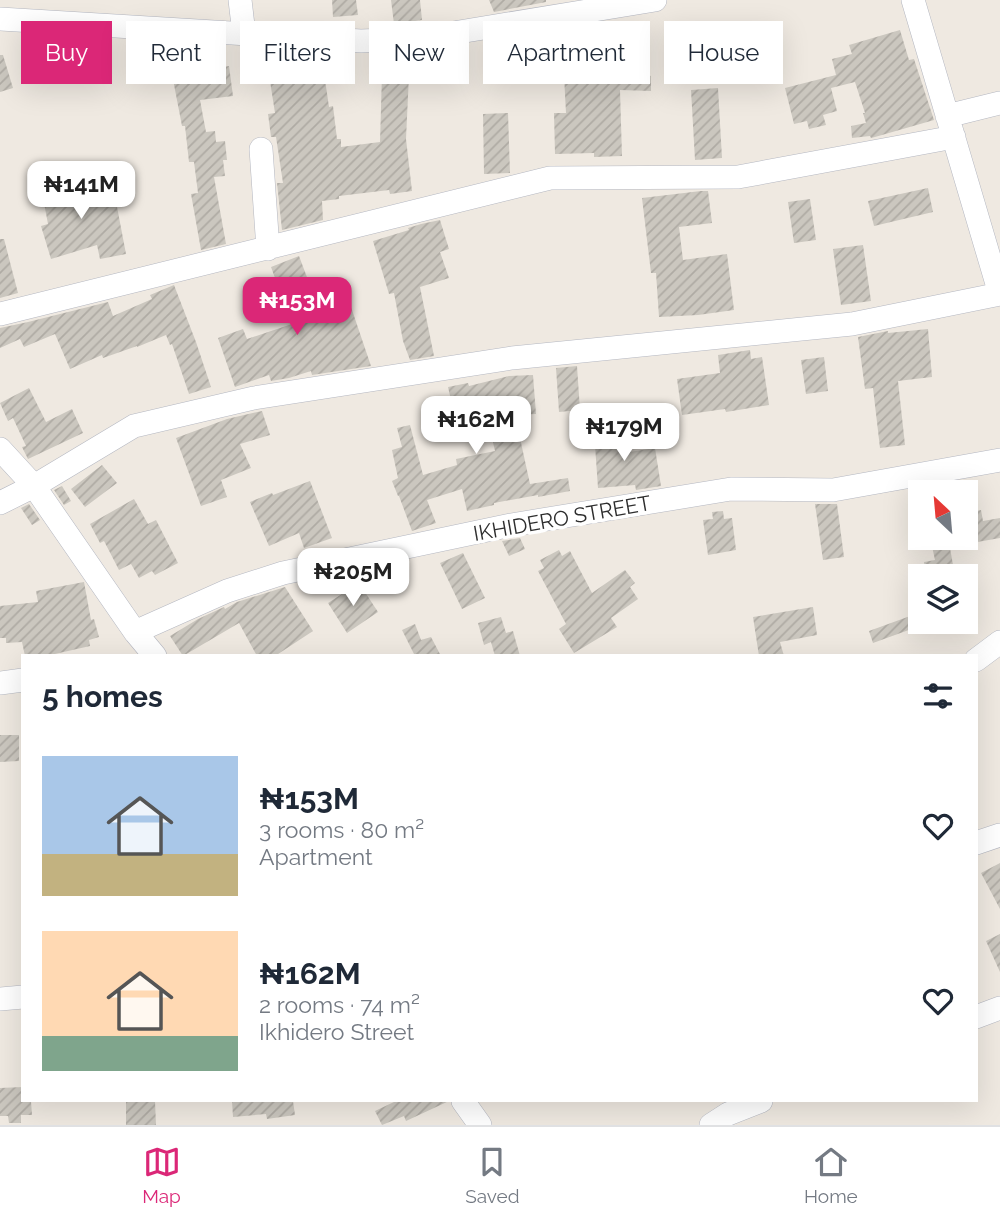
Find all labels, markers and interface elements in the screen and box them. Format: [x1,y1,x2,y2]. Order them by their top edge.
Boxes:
chip: Buy [21,21,112,84]
chip: Rent [126,21,226,84]
chip: Filters [240,21,355,84]
chip: New [369,21,469,84]
chip: Apartment [483,21,650,84]
chip: House [664,21,783,84]
pin: ₦141M [32,162,130,221]
text: ₦141M [43,170,119,197]
pin: ₦153M [248,278,346,337]
text: ₦153M [259,286,335,313]
pin: ₦162M [427,396,525,456]
pin: ₦179M [575,404,673,463]
text: ₦162M [437,405,515,432]
text: ₦179M [585,412,663,439]
north arrow [908,480,978,550]
map controls [908,480,978,634]
street label: IKHIDERO STREET [471,490,653,546]
pin: ₦205M [304,548,402,608]
text: ₦205M [313,557,393,584]
button: layers [908,564,978,634]
icon: filters [919,677,957,715]
text: 5 homes [42,679,163,714]
text: ₦153M [259,781,359,816]
icon: home [98,784,182,868]
icon: heart [919,807,957,845]
text: 3 rooms · 80 m² [259,816,424,843]
text: Apartment [259,843,373,870]
text: ₦162M [259,956,361,991]
icon: home [98,959,182,1043]
icon: heart [919,982,957,1020]
text: 2 rooms · 74 m² [259,991,420,1018]
text: Ikhidero Street [259,1018,414,1045]
tab: Map [142,1143,181,1207]
tab: Saved [465,1143,520,1207]
tab: Home [804,1143,858,1207]

